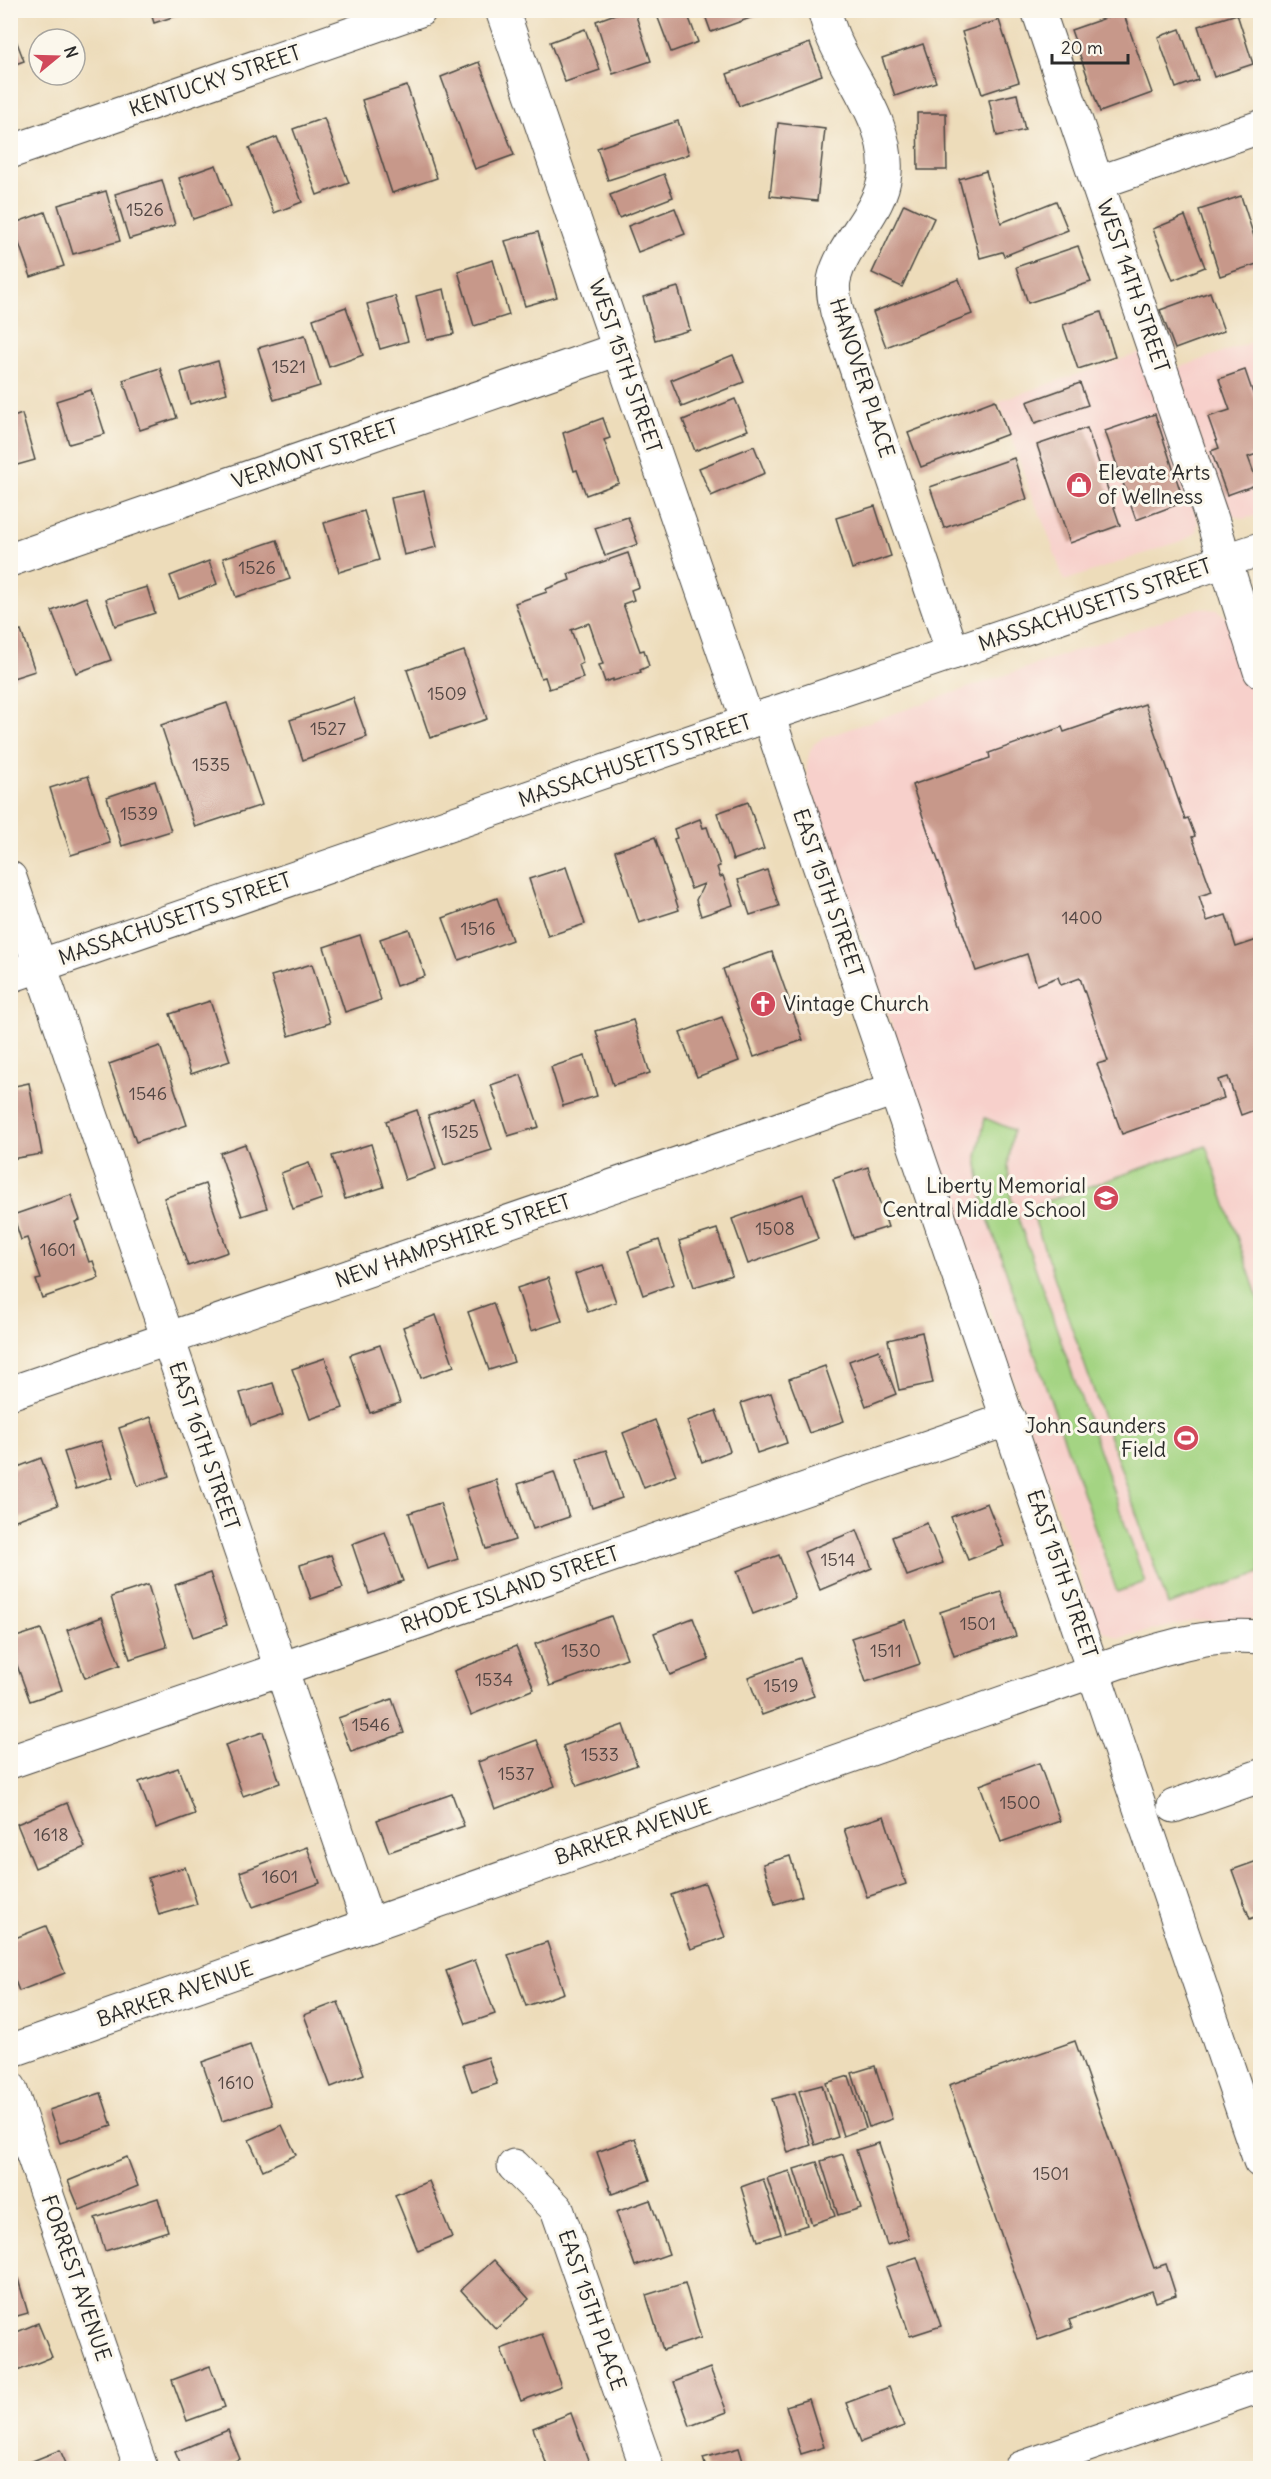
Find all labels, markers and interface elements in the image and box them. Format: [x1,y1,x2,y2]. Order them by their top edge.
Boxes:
north arrow [27,27,87,87]
scale bar [1052,27,1128,65]
text: 20 m [1061,36,1103,59]
street label: KENTUCKY STREET [125,38,304,123]
text: N [60,44,82,61]
street label: WEST 14TH STREET [1091,196,1176,376]
house number: 1526 [126,198,164,221]
street label: WEST 15TH STREET [583,275,668,456]
street label: HANOVER PLACE [824,294,901,461]
house number: 1521 [272,355,306,378]
street label: VERMONT STREET [228,412,402,495]
place label: Elevate Arts of Wellness [1098,459,1210,510]
shop icon: Elevate Arts of Wellness [1064,470,1094,500]
street label: MASSACHUSETTS STREET [975,552,1215,657]
house number: 1526 [238,556,276,579]
house number: 1509 [427,682,467,705]
street label: MASSACHUSETTS STREET [515,708,755,813]
house number: 1527 [310,717,346,740]
house number: 1535 [192,753,230,776]
house number: 1539 [120,802,158,825]
street label: EAST 15TH STREET [787,805,870,981]
street label: MASSACHUSETTS STREET [55,866,295,971]
house number: 1400 [1061,906,1103,929]
house number: 1516 [460,917,496,940]
church icon: Vintage Church [748,989,778,1019]
place label: Vintage Church [783,990,929,1017]
house number: 1546 [129,1082,167,1105]
house number: 1525 [441,1120,479,1143]
place label: Liberty Memorial Central Middle School [882,1172,1086,1223]
school or university icon: Liberty Memorial Central Middle School [1091,1183,1121,1213]
street label: NEW HAMPSHIRE STREET [332,1187,574,1294]
house number: 1508 [755,1217,795,1240]
house number: 1601 [40,1238,76,1261]
street label: EAST 16TH STREET [163,1358,246,1534]
place label: John Saunders Field [1025,1412,1166,1463]
sports icon: John Saunders Field [1171,1423,1201,1453]
street label: EAST 15TH STREET [1021,1486,1104,1662]
street label: RHODE ISLAND STREET [397,1540,622,1640]
house number: 1514 [820,1548,856,1571]
house number: 1501 [960,1612,996,1635]
house number: 1530 [561,1639,601,1662]
house number: 1511 [870,1639,902,1662]
house number: 1534 [475,1668,513,1691]
house number: 1519 [764,1674,799,1697]
house number: 1546 [352,1713,390,1736]
house number: 1533 [581,1743,619,1766]
house number: 1537 [498,1762,534,1785]
house number: 1500 [999,1791,1041,1814]
street label: BARKER AVENUE [551,1792,715,1871]
house number: 1618 [33,1823,69,1846]
house number: 1601 [262,1865,298,1888]
street label: BARKER AVENUE [93,1954,257,2033]
house number: 1610 [218,2071,254,2094]
house number: 1501 [1033,2162,1069,2185]
street label: FORREST AVENUE [35,2191,118,2365]
street label: EAST 15TH PLACE [552,2226,633,2394]

